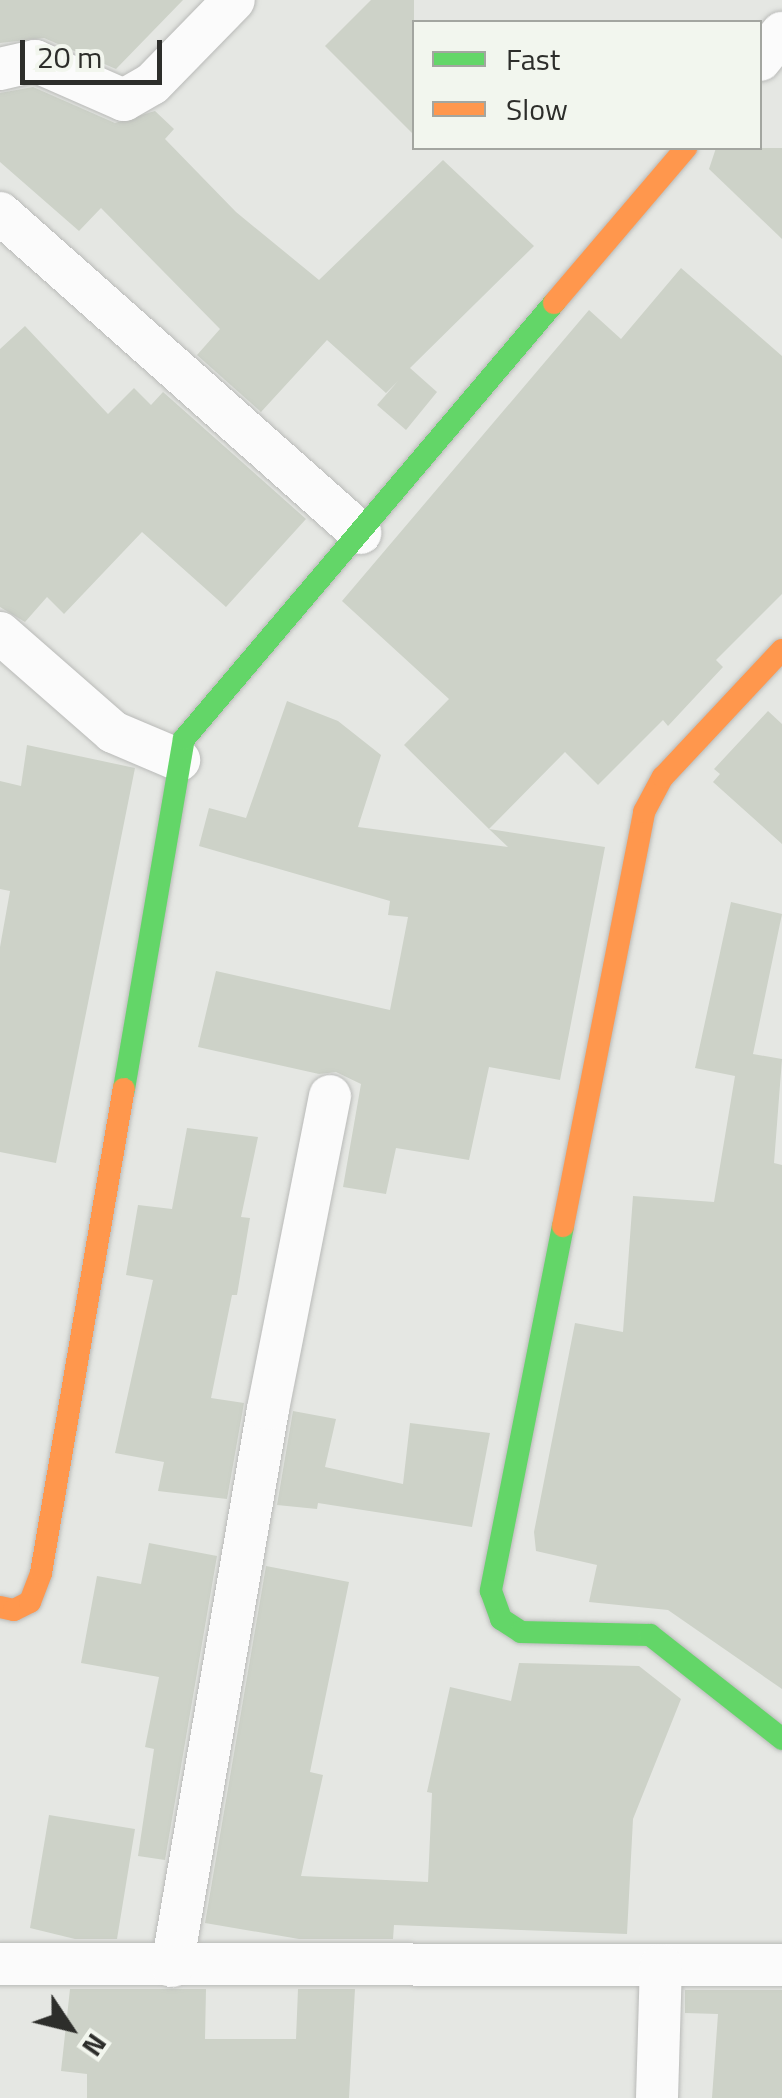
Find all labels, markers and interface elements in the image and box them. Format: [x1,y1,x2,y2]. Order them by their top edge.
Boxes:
scale bar [25,20,168,82]
legend [412,20,762,150]
text: 20 m [37,34,102,80]
text: Fast [506,36,560,82]
text: Slow [506,86,568,132]
north arrow [20,1978,120,2078]
text: N [72,2025,118,2066]

